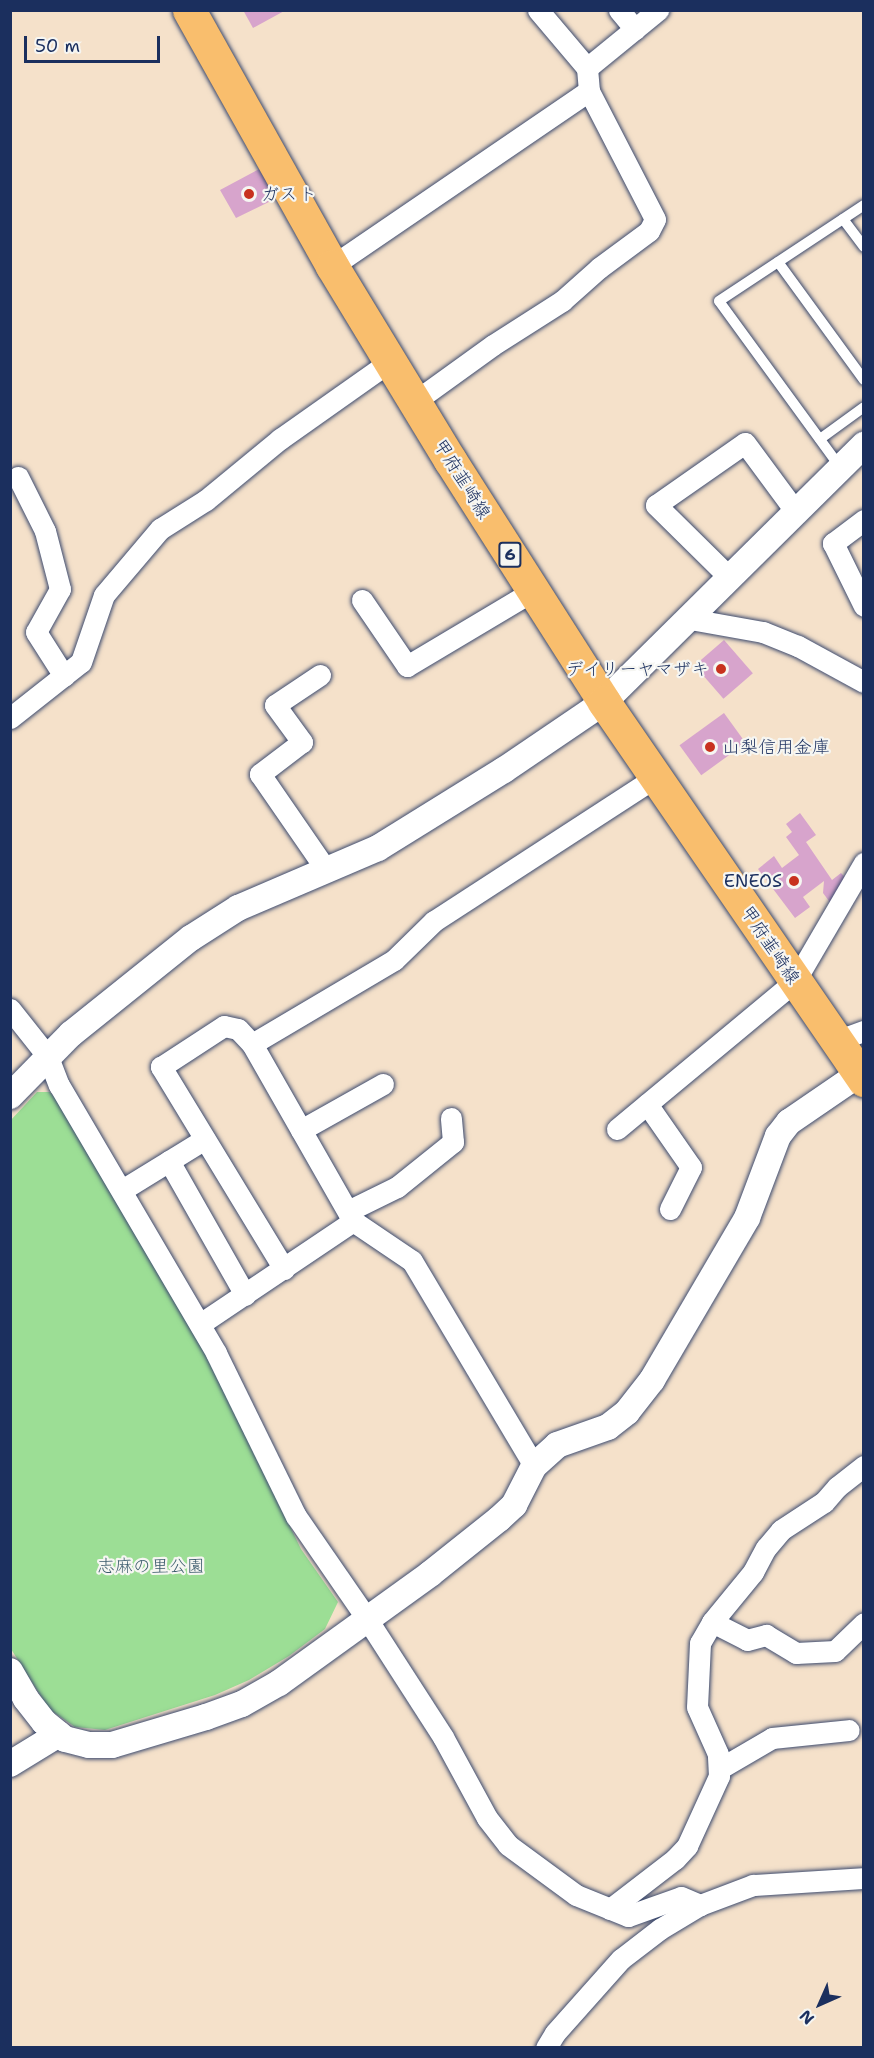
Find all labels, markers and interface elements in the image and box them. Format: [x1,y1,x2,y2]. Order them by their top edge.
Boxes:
scale bar [27,24,164,62]
text: 50 m [35,34,80,58]
place label: ガスト [261,183,315,205]
marker: ガスト [242,187,256,201]
street label: 甲府韮崎線 [429,435,495,523]
road number: 6 [498,542,522,568]
place label: デイリーヤマザキ [565,658,709,680]
marker: デイリーヤマザキ [714,662,728,676]
place label: 山梨信用金庫 [722,736,830,758]
marker: 山梨信用金庫 [703,740,717,754]
place label: ENEOS [724,870,782,892]
marker: ENEOS [787,874,801,888]
street label: 甲府韮崎線 [736,902,804,988]
park label: 志麻の里公園 [97,1555,205,1577]
north arrow [790,1974,850,2034]
text: N [795,2005,819,2029]

